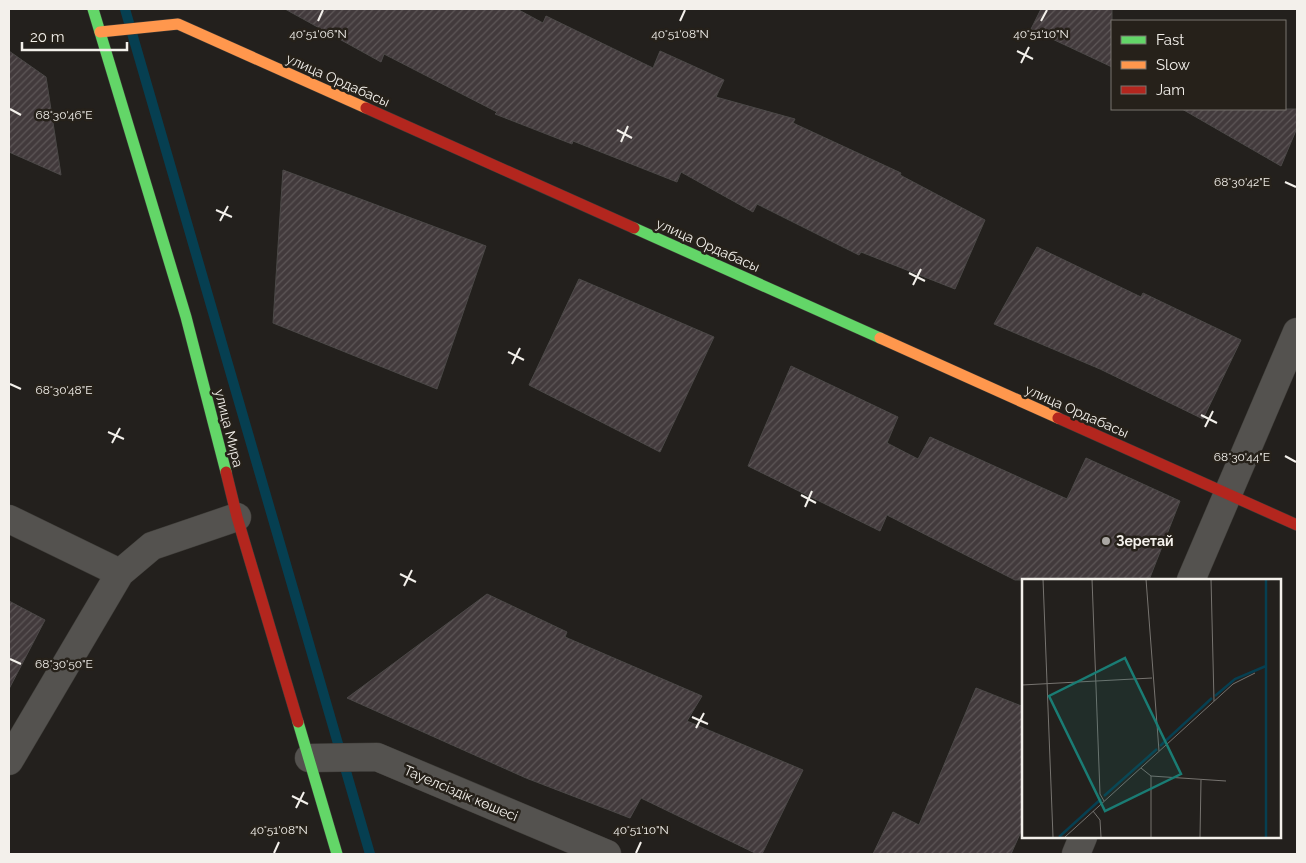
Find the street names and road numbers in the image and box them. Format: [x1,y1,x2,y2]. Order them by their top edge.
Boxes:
street label: улица Ордабасы [284,50,392,110]
street label: улица Ордабасы [654,215,762,275]
street label: улица Ордабасы [1023,381,1131,441]
street label: улица Мира [212,387,246,469]
street label: Тауелсіздік көшесі [401,762,521,824]

